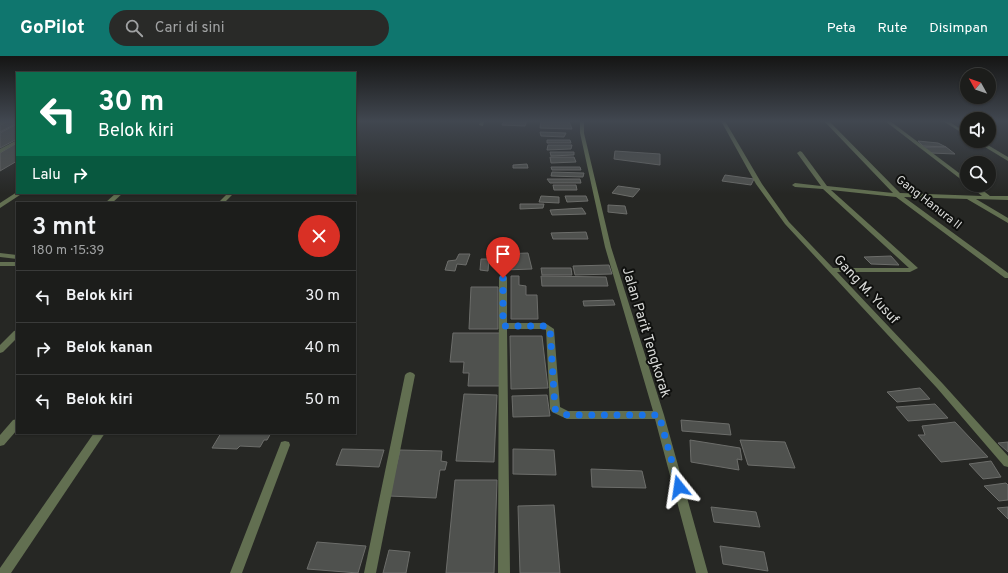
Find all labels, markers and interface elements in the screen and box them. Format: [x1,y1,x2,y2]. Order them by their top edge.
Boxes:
search box [109,10,389,46]
text: GoPilot [20,16,85,40]
icon: search [123,17,145,39]
text: Cari di sini [155,19,225,38]
text: Peta [827,20,856,37]
text: Rute [878,20,907,37]
text: Disimpan [929,20,988,37]
north arrow [960,68,996,104]
map controls [960,68,996,192]
text: 30 m [98,85,164,121]
icon: left [32,88,84,140]
button: sound [960,112,996,148]
text: Belok kiri [98,120,174,143]
button: search [960,156,996,192]
icon: right [69,164,91,186]
text: Lalu [32,166,61,185]
street label: Gang Hanura II [892,172,965,234]
text: 3 mnt [32,213,96,243]
button: close [298,215,340,257]
pin [486,237,520,278]
text: 180 m · 15:39 [32,243,104,259]
icon: arrive [492,243,514,265]
street label: Gang M. Yusuf [830,252,902,328]
street label: Jalan Parit Tengkorak [618,265,674,400]
icon: left [32,286,54,308]
text: Belok kiri [66,287,133,306]
text: 30 m [305,287,340,306]
icon: right [32,338,54,360]
text: Belok kanan [66,339,153,358]
text: 40 m [305,339,340,358]
icon: left [32,390,54,412]
text: Belok kiri [66,391,133,410]
text: 50 m [305,391,340,410]
position arrow [658,466,700,508]

